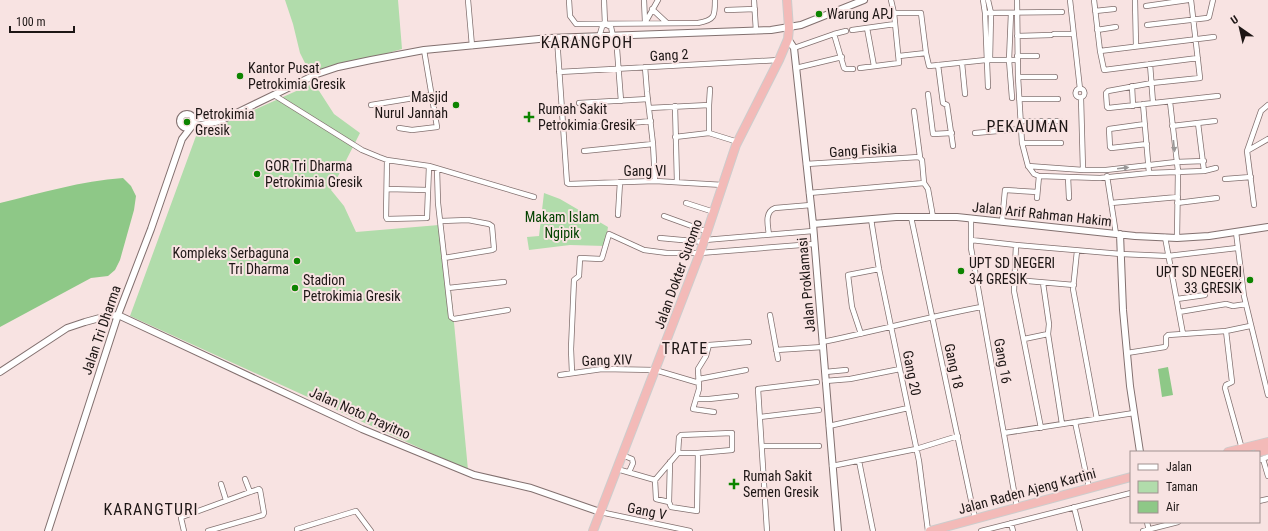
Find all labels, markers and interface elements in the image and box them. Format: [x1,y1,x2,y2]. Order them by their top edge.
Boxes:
place label: Warung APJ [827,6,893,22]
scale bar [10,8,74,34]
north arrow [1220,8,1260,48]
marker: Warung APJ [814,9,824,19]
text: U [1228,13,1241,27]
text: 100 m [16,15,46,29]
district label: KARANGPOH [541,33,633,52]
street label: Gang 2 [649,46,689,64]
place label: Kantor Pusat Petrokimia Gresik [248,60,346,92]
marker: Kantor Pusat Petrokimia Gresik [235,71,245,81]
place label: Masjid Nurul Jannah [375,89,448,121]
marker: Masjid Nurul Jannah [451,100,461,110]
place label: Rumah Sakit Petrokimia Gresik [538,101,636,133]
place label: Petrokimia Gresik [195,106,255,138]
marker: Rumah Sakit Petrokimia Gresik [523,111,535,123]
marker: Petrokimia Gresik [182,117,192,127]
district label: PEKAUMAN [987,117,1070,136]
street label: Gang Fisikia [829,140,897,160]
one-way arrow [1171,140,1177,152]
place label: GOR Tri Dharma Petrokimia Gresik [265,158,363,190]
street label: Gang VI [623,163,667,179]
one-way arrow [1117,165,1129,171]
marker: GOR Tri Dharma Petrokimia Gresik [252,169,262,179]
street label: Jalan Arif Rahman Hakim [971,199,1113,229]
park label: Makam Islam Ngipik [525,209,599,241]
street label: Jalan Dokter Sutomo [651,217,705,331]
street label: Jalan Proklamasi [794,237,818,333]
place label: Kompleks Serbaguna Tri Dharma [173,245,289,277]
place label: UPT SD NEGERI 34 GRESIK [969,255,1055,287]
marker: Kompleks Serbaguna Tri Dharma [292,256,302,266]
place label: UPT SD NEGERI 33 GRESIK [1156,264,1242,296]
marker: UPT SD NEGERI 34 GRESIK [956,266,966,276]
place label: Stadion Petrokimia Gresik [303,272,401,304]
marker: UPT SD NEGERI 33 GRESIK [1245,275,1255,285]
street label: Jalan Tri Dharma [78,283,124,377]
marker: Stadion Petrokimia Gresik [290,283,300,293]
street label: Gang 16 [991,337,1015,385]
district label: TRATE [662,339,708,358]
street label: Gang 18 [941,342,967,390]
street label: Gang 20 [900,349,924,397]
street label: Gang XIV [581,351,633,369]
street label: Jalan Noto Prayitno [307,384,413,442]
legend [1130,451,1260,523]
text: Jalan [1166,460,1192,474]
street label: Jalan Raden Ajeng Kartini [956,465,1098,517]
place label: Rumah Sakit Semen Gresik [743,468,819,500]
marker: Rumah Sakit Semen Gresik [728,478,740,490]
text: Taman [1166,480,1198,494]
street label: Gang V [626,499,668,523]
district label: KARANGTURI [104,500,198,519]
text: Air [1166,500,1180,514]

